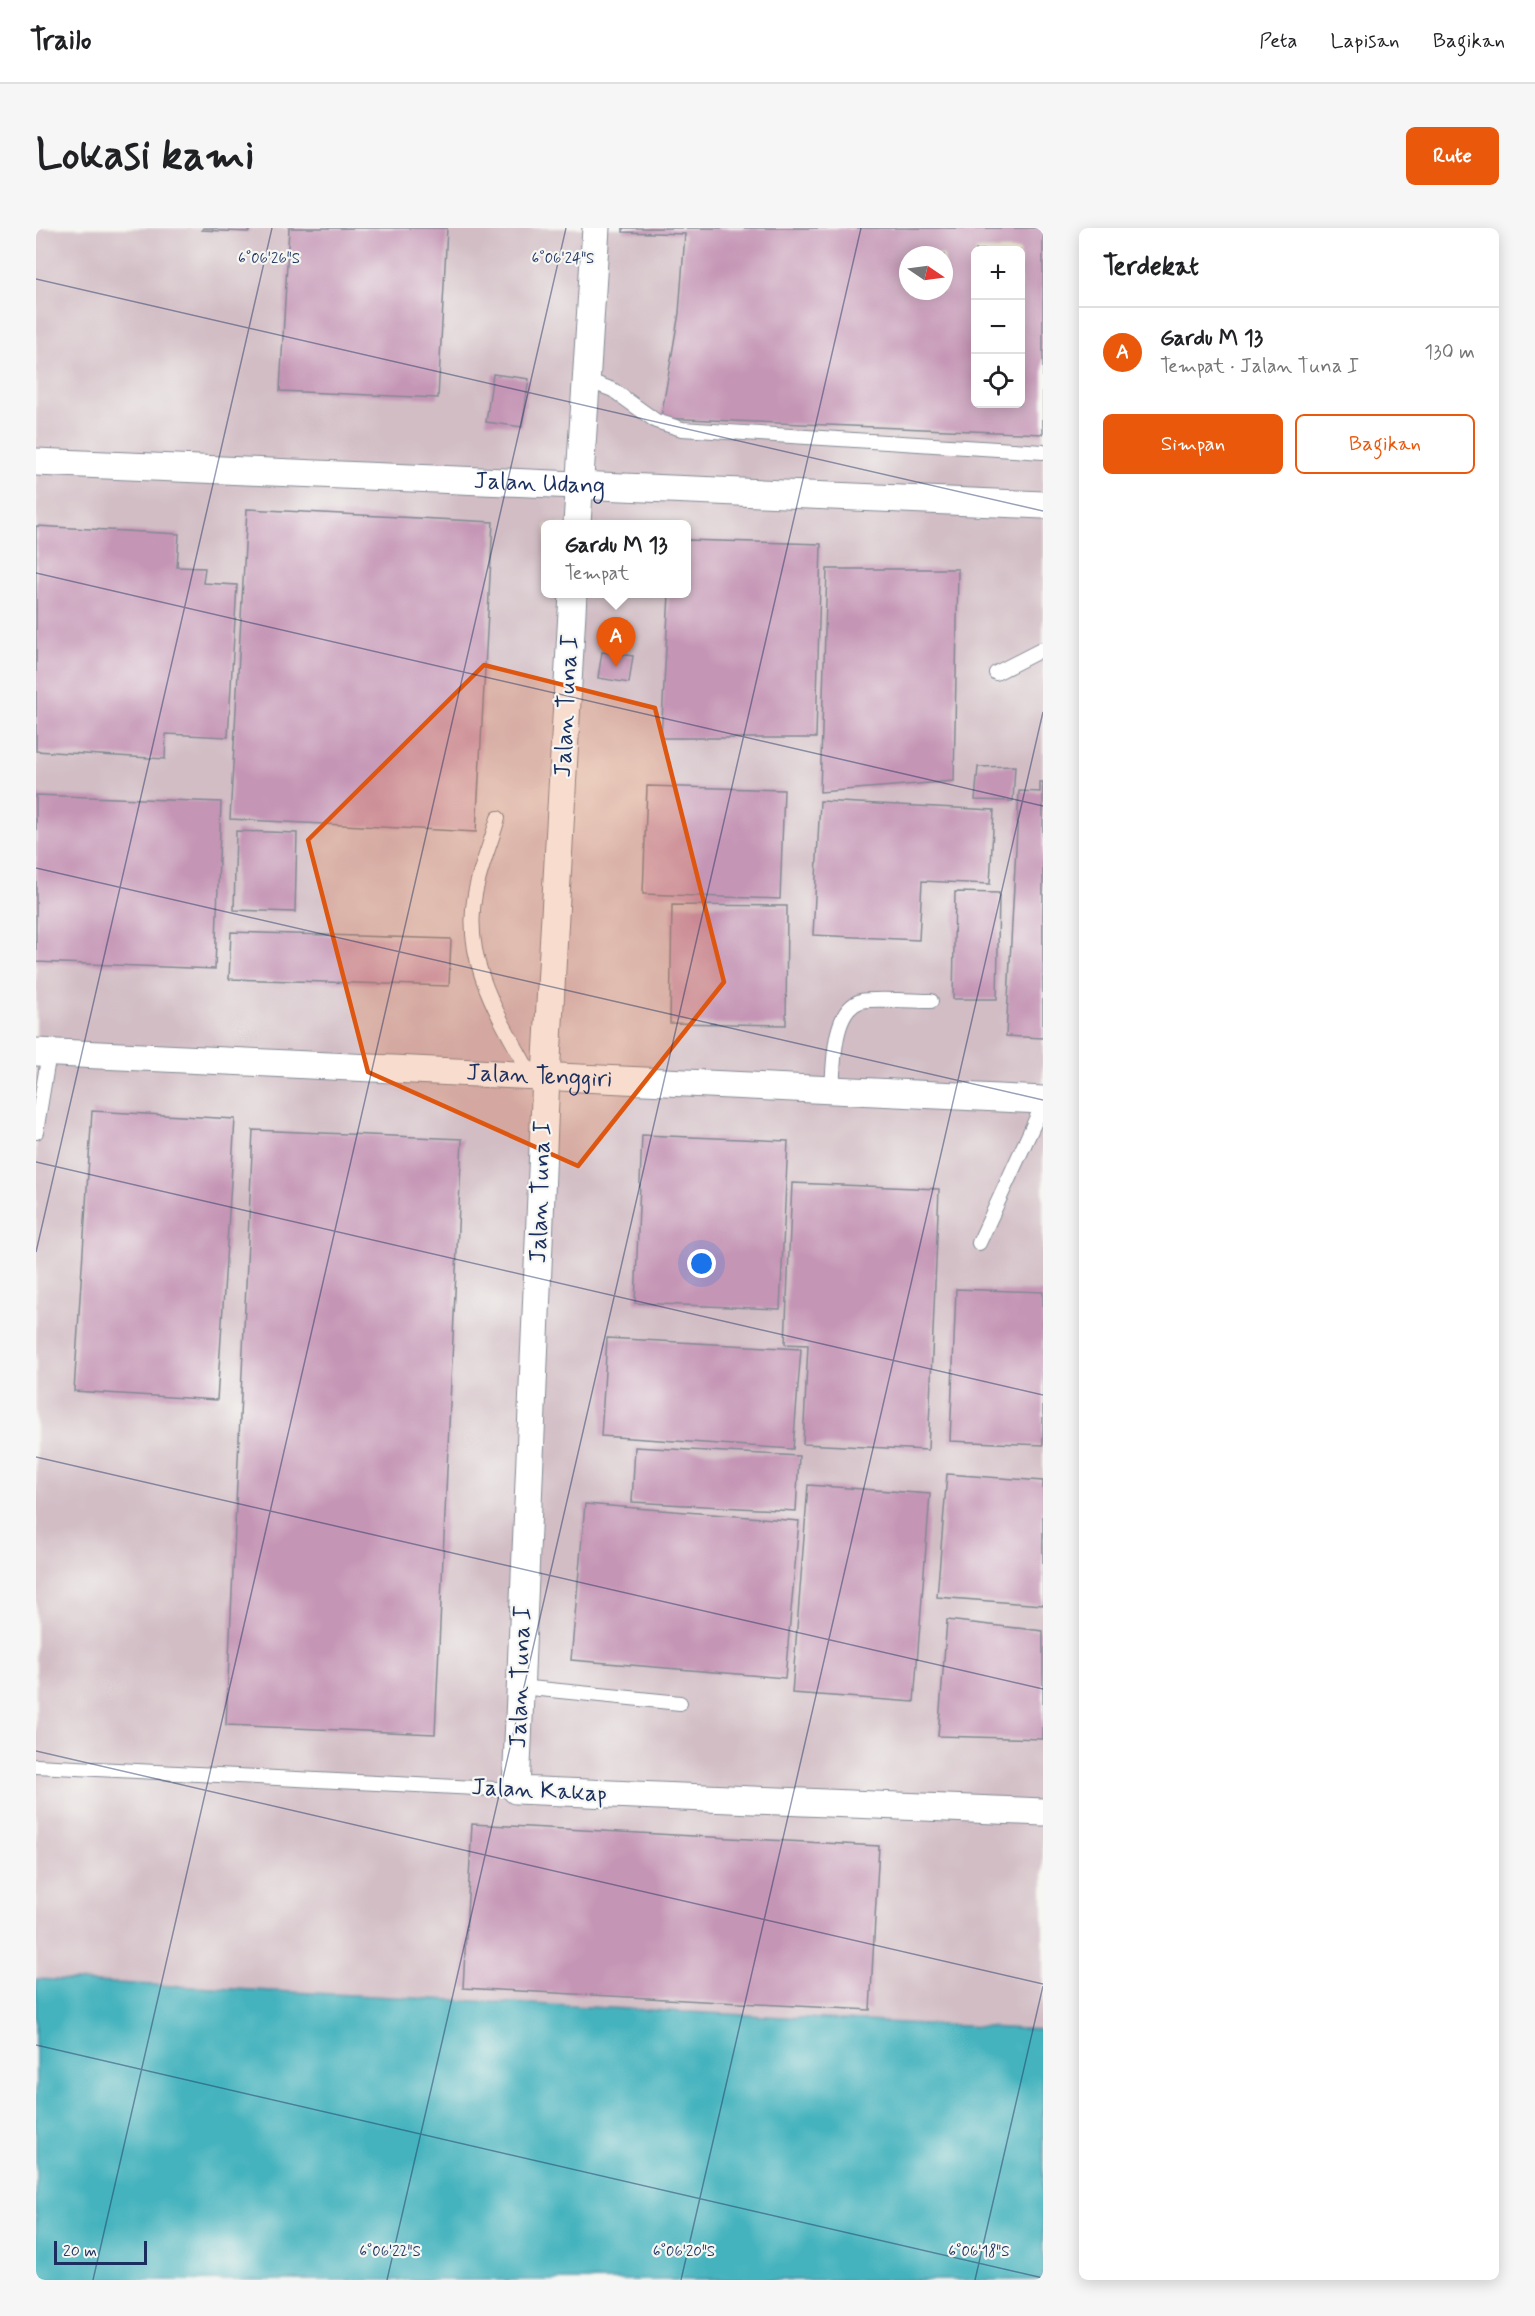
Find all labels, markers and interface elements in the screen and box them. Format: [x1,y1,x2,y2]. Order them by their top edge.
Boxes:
text: Trailo [30,23,91,60]
text: Peta [1259,27,1298,55]
text: Lapisan [1331,27,1400,55]
text: Bagikan [1433,27,1505,55]
button: Rute [1406,127,1499,185]
text: Lokasi kami [36,129,255,184]
north arrow [899,246,953,300]
map controls [971,246,1025,408]
button: + [971,246,1025,300]
text: 6°06'26"S [238,249,300,269]
text: 6°06'24"S [532,249,594,269]
text: Terdekat [1103,250,1199,284]
button: − [971,300,1025,354]
text: Gardu M 13 [1160,325,1263,353]
text: A [1116,339,1129,366]
text: 130 m [1424,339,1475,366]
text: Tempat · Jalan Tuna I [1160,353,1359,380]
button: locate [971,354,1025,408]
button: Simpan [1103,414,1283,474]
button: Bagikan [1295,414,1475,474]
street label: Jalan Udang [473,465,606,504]
popup [541,520,691,598]
text: Gardu M 13 [564,532,668,560]
text: Tempat [564,560,629,587]
pin: A [596,618,636,667]
street label: Jalan Tuna I [548,634,586,778]
street label: Jalan Tenggiri [466,1057,613,1095]
street label: Jalan Tuna I [523,1120,559,1264]
your location [687,1249,716,1278]
street label: Jalan Tuna I [503,1605,539,1749]
street label: Jalan Kakap [470,1772,608,1810]
scale bar [54,2238,147,2266]
text: 20 m [63,2241,97,2262]
text: 6°06'22"S [359,2242,421,2262]
text: 6°06'20"S [653,2242,715,2262]
text: 6°06'18"S [948,2242,1010,2262]

